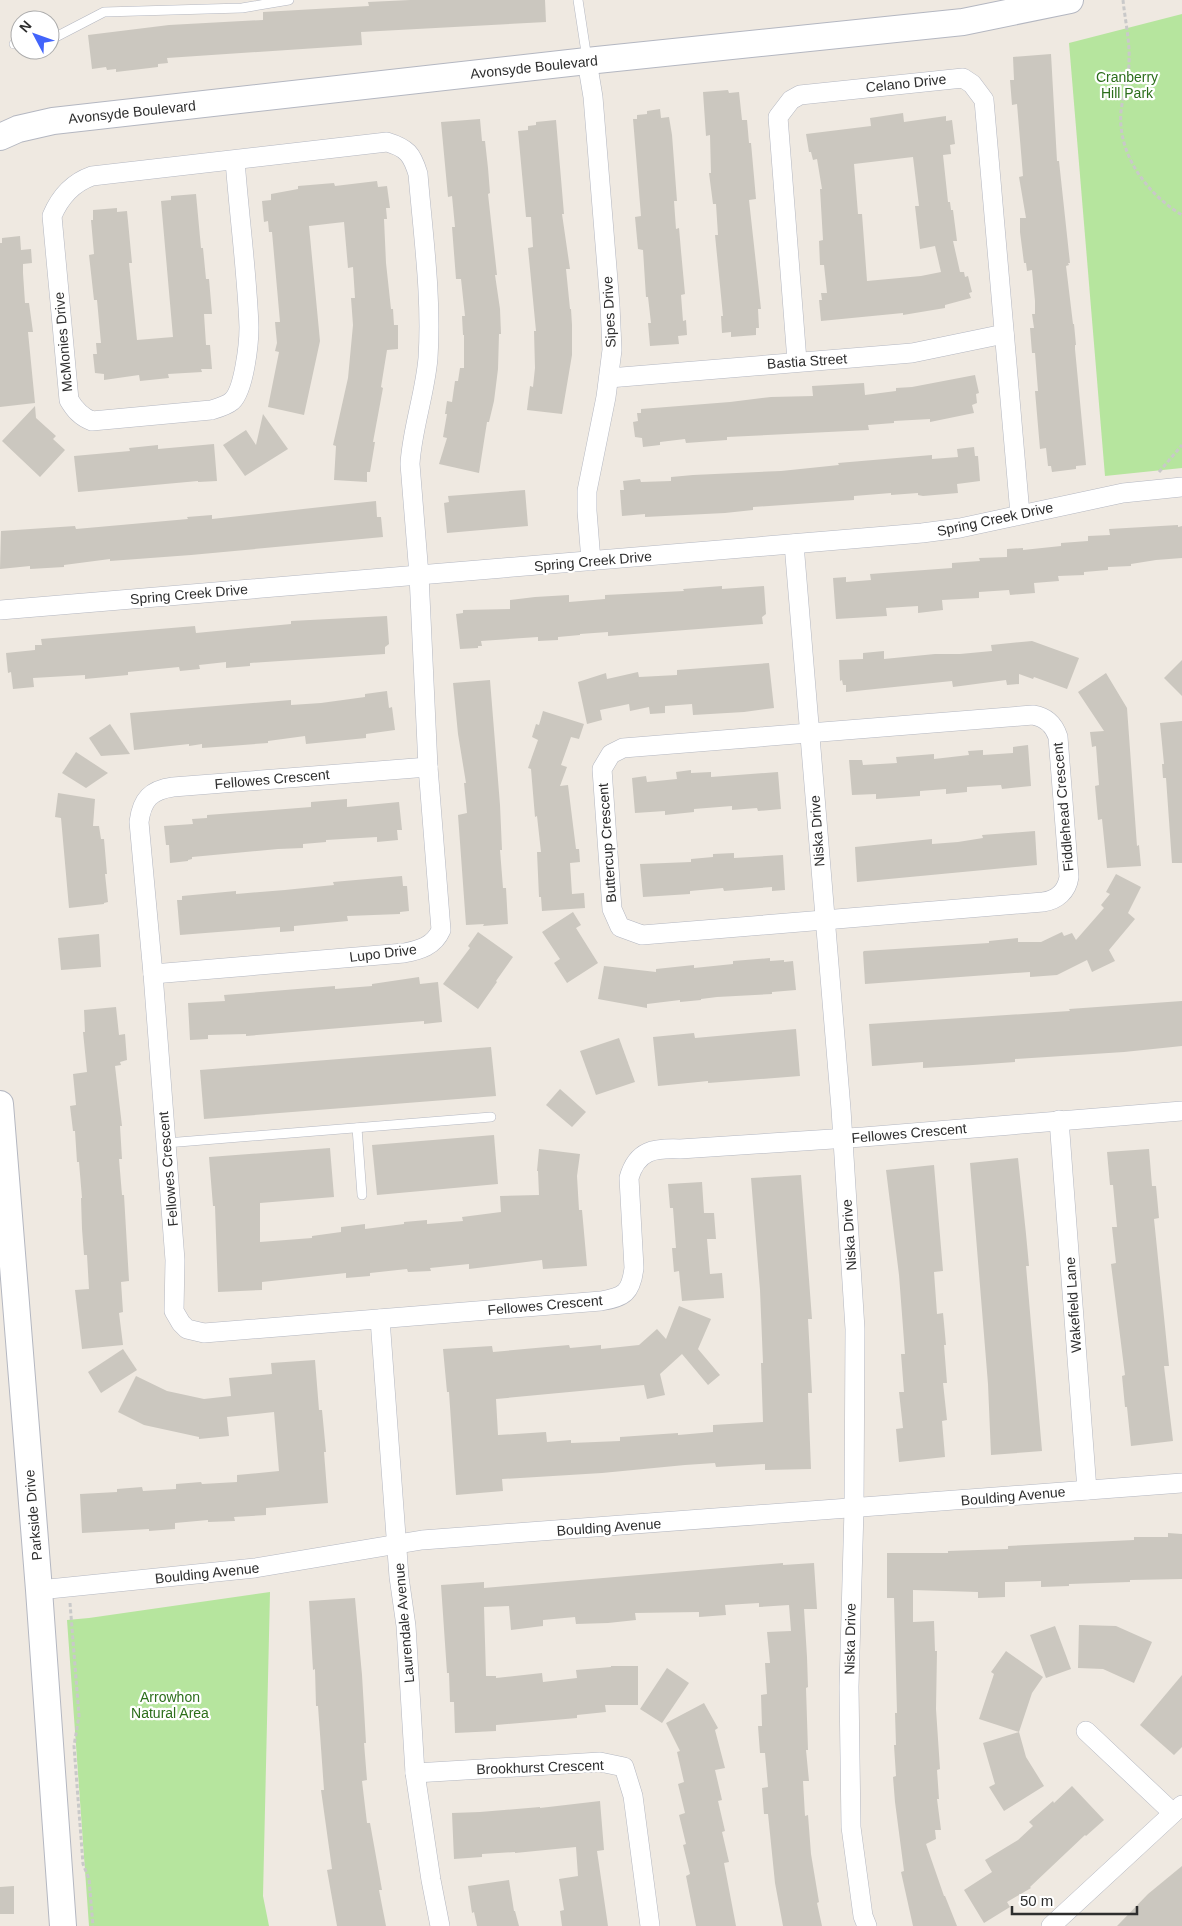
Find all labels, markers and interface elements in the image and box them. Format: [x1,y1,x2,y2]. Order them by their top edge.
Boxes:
north arrow [10,10,60,60]
text: N [16,17,35,36]
street label: Avonsyde Boulevard [469,52,599,82]
park label: Cranberry Hill Park [1096,69,1158,101]
street label: Celano Drive [865,71,947,95]
street label: Avonsyde Boulevard [67,97,197,127]
street label: Sipes Drive [599,276,619,348]
street label: McMonies Drive [51,291,75,393]
street label: Bastia Street [766,350,848,372]
street label: Spring Creek Drive [935,499,1055,539]
street label: Spring Creek Drive [533,548,653,574]
street label: Spring Creek Drive [129,581,249,607]
street label: Fiddlehead Crescent [1049,742,1077,872]
street label: Fellowes Crescent [214,766,330,792]
street label: Buttercup Crescent [595,783,619,903]
street label: Niska Drive [807,795,827,867]
street label: Lupo Drive [348,941,418,965]
street label: Fellowes Crescent [155,1111,181,1227]
street label: Fellowes Crescent [851,1120,967,1146]
street label: Niska Drive [839,1199,859,1271]
street label: Wakefield Lane [1062,1256,1084,1353]
street label: Fellowes Crescent [487,1292,603,1318]
street label: Parkside Drive [21,1469,45,1561]
street label: Boulding Avenue [960,1483,1066,1509]
street label: Boulding Avenue [556,1515,662,1539]
street label: Boulding Avenue [154,1560,260,1586]
street label: Laurendale Avenue [391,1562,417,1684]
street label: Niska Drive [841,1603,859,1675]
park label: Arrowhon Natural Area [131,1689,209,1721]
street label: Brookhurst Crescent [476,1757,604,1777]
scale bar [1012,1884,1137,1916]
text: 50 m [1020,1892,1053,1909]

